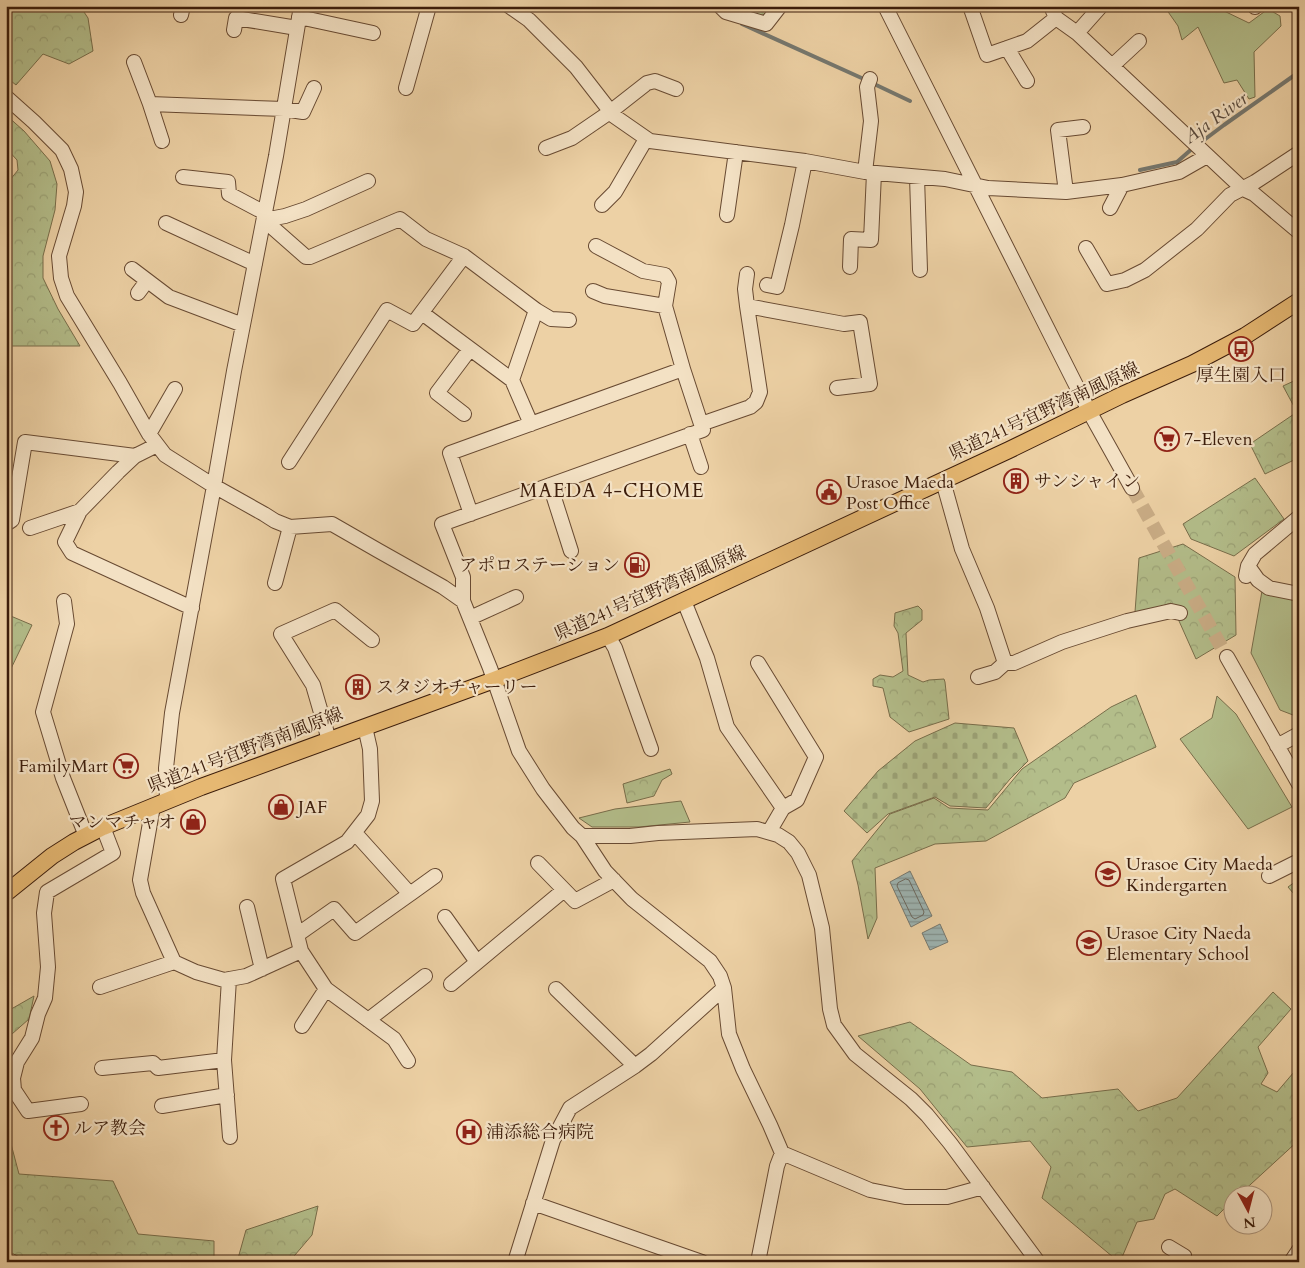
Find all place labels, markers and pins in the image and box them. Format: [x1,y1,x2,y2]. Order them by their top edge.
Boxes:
bus stop icon: 厚生園入口 [1228,336,1254,362]
place label: 厚生園入口 [1196,363,1286,388]
supermarket icon: 7-Eleven [1154,426,1180,452]
place label: 7-Eleven [1184,427,1253,452]
building icon: サンシャイン [1003,468,1029,494]
place label: サンシャイン [1034,469,1140,494]
place label: Urasoe Maeda Post Office [846,470,954,516]
public building icon: Urasoe Maeda Post Office [816,479,842,505]
fuel station icon: アポロステーション [624,552,650,578]
place label: アポロステーション [459,553,620,578]
building icon: スタジオチャーリー [345,674,371,700]
place label: スタジオチャーリー [376,675,537,700]
supermarket icon: FamilyMart [113,753,139,779]
place label: FamilyMart [19,754,108,779]
shop icon: JAF [268,794,294,820]
place label: JAF [295,795,327,820]
shop icon: マンマチャオ [180,809,206,835]
place label: マンマチャオ [69,810,176,835]
place label: Urasoe City Maeda Kindergarten [1126,852,1273,898]
school or university icon: Urasoe City Maeda Kindergarten [1095,861,1121,887]
place label: Urasoe City Naeda Elementary School [1106,921,1252,967]
school or university icon: Urasoe City Naeda Elementary School [1076,930,1102,956]
church icon: ルア教会 [43,1115,69,1141]
place label: ルア教会 [74,1116,146,1141]
hospital icon: 浦添総合病院 [456,1119,482,1145]
place label: 浦添総合病院 [486,1120,594,1145]

